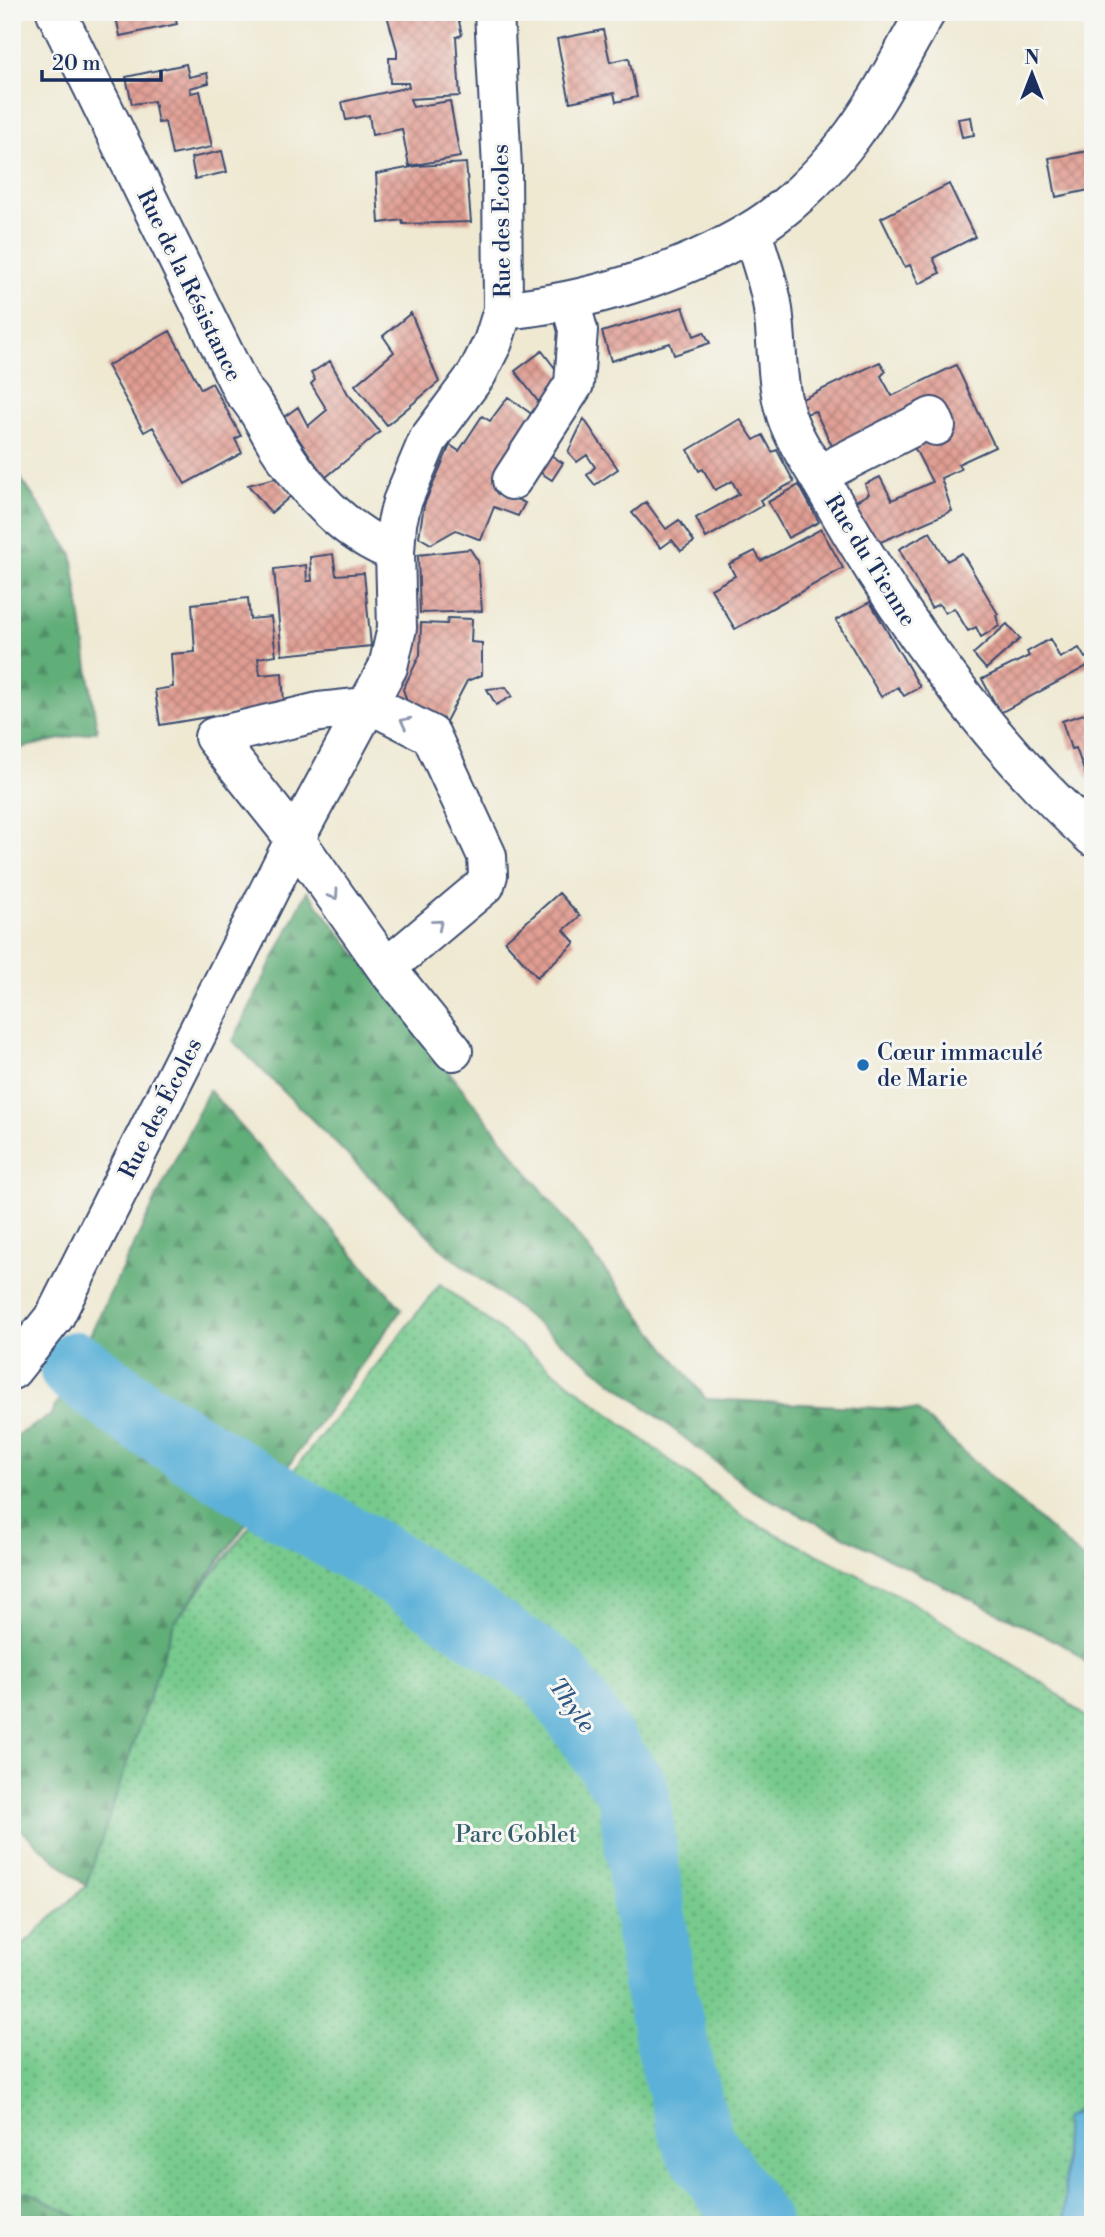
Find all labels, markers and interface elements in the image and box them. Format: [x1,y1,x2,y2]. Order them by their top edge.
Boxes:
scale bar [42,38,161,82]
north arrow [996,38,1066,108]
text: N [1024,46,1040,70]
text: 20 m [52,51,101,77]
street label: Rue des Ecoles [487,144,517,298]
street label: Rue de la Résistance [130,185,248,386]
street label: Rue du Tienne [818,489,922,632]
one-way arrow [400,717,412,730]
one-way arrow [326,887,338,900]
one-way arrow [430,920,443,932]
street label: Rue des Écoles [112,1033,208,1183]
place label: Cœur immaculé de Marie [877,1039,1043,1093]
marker: Cœur immaculé de Marie [855,1057,871,1073]
water label: Thyle [541,1672,601,1739]
park label: Parc Goblet [455,1821,577,1849]

